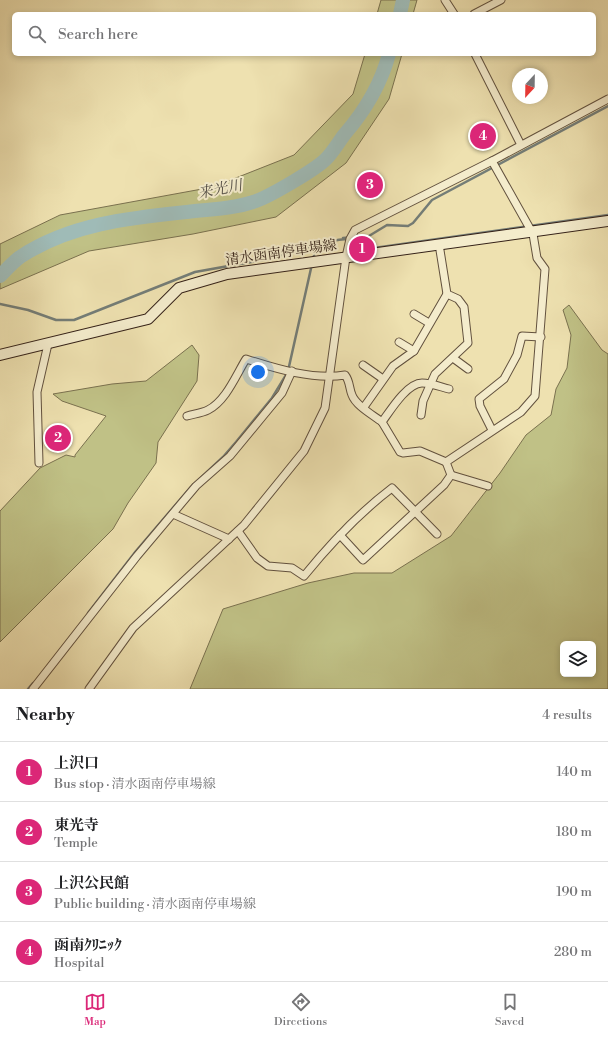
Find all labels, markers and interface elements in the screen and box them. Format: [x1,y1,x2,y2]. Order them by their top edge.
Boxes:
search box [12,12,596,56]
icon: search [26,23,48,45]
text: Search here [58,25,138,44]
north arrow [512,68,548,104]
pin: 4 [470,121,496,151]
pin: 3 [357,170,383,200]
water label: 来光川 [196,175,246,203]
pin: 1 [349,234,375,264]
street label: 清水函南停車場線 [224,236,338,270]
your location [248,362,268,382]
pin: 2 [45,423,71,453]
map controls [560,641,596,677]
button: layers [560,641,596,677]
text: Nearby [16,704,75,726]
text: 4 results [542,707,592,723]
text: 上沢口 [54,754,99,773]
text: 1 [26,764,32,780]
text: 140 m [556,764,592,780]
text: Bus stop · 清水函南停車場線 [54,776,216,792]
text: 東光寺 [54,816,99,835]
text: 2 [25,824,33,840]
text: 180 m [556,824,592,840]
text: Temple [54,835,98,851]
text: 上沢公民館 [54,874,129,893]
text: 3 [25,884,33,900]
text: 190 m [556,884,592,900]
text: Public building · 清水函南停車場線 [54,896,256,912]
text: 函南ｸﾘﾆｯｸ [54,936,122,955]
text: 4 [25,944,33,960]
text: 280 m [554,944,592,960]
text: Hospital [54,955,104,971]
tab: Map [84,991,106,1029]
tab: Directions [274,991,327,1029]
tab: Saved [495,991,524,1029]

